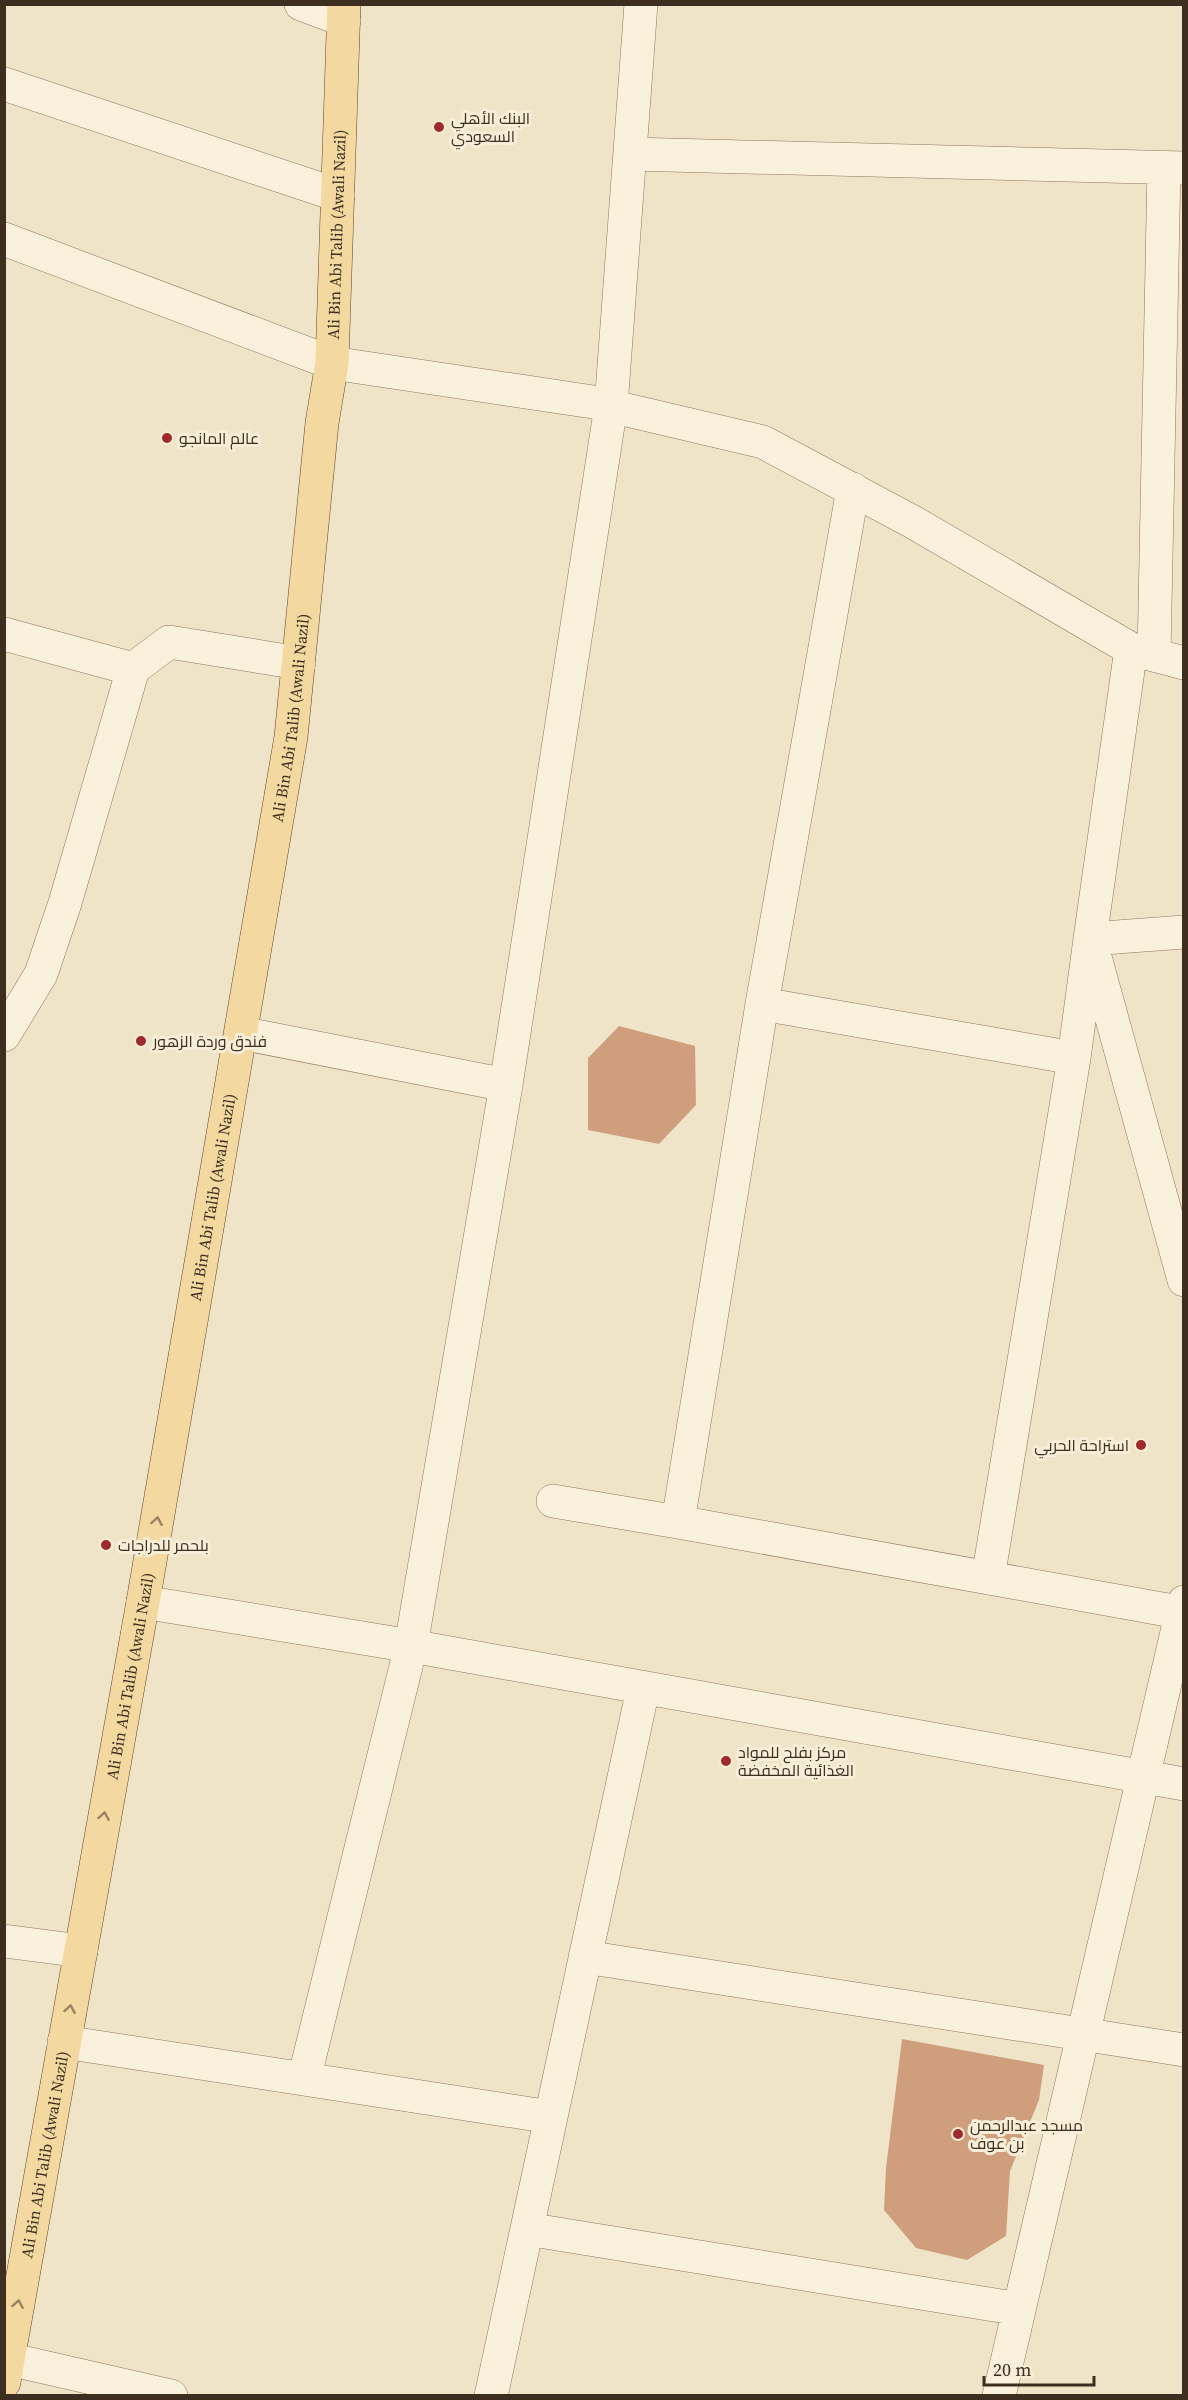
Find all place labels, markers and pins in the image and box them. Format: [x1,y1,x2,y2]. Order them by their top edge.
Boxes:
place label: البنك الأهلي السعودي [451,107,530,150]
marker: البنك الأهلي السعودي [432,120,446,134]
place label: عالم المانجو [179,427,259,450]
marker: عالم المانجو [160,431,174,445]
place label: فندق وردة الزهور [152,1030,267,1052]
marker: فندق وردة الزهور [134,1034,148,1048]
place label: استراحة الحربي [1034,1434,1129,1459]
marker: استراحة الحربي [1134,1438,1148,1452]
place label: بلحمر للدراجات [118,1534,209,1556]
marker: بلحمر للدراجات [99,1538,113,1552]
place label: مركز بفلح للمواد الغذائية المخفضة [738,1741,854,1781]
marker: مركز بفلح للمواد الغذائية المخفضة [719,1754,733,1768]
place label: مسجد عبدالرحمن بن عوف [970,2114,1083,2154]
marker: مسجد عبدالرحمن بن عوف [951,2127,965,2141]

